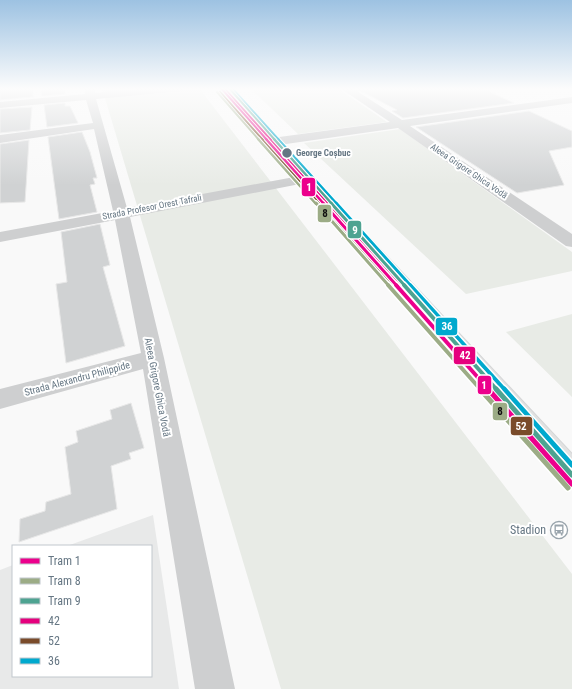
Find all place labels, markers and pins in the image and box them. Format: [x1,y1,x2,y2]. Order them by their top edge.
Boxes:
marker: George Coșbuc [280,146,294,160]
place label: George Coșbuc [296,148,351,159]
bus stop icon: Stadion [549,520,569,540]
place label: Stadion [510,523,546,537]

